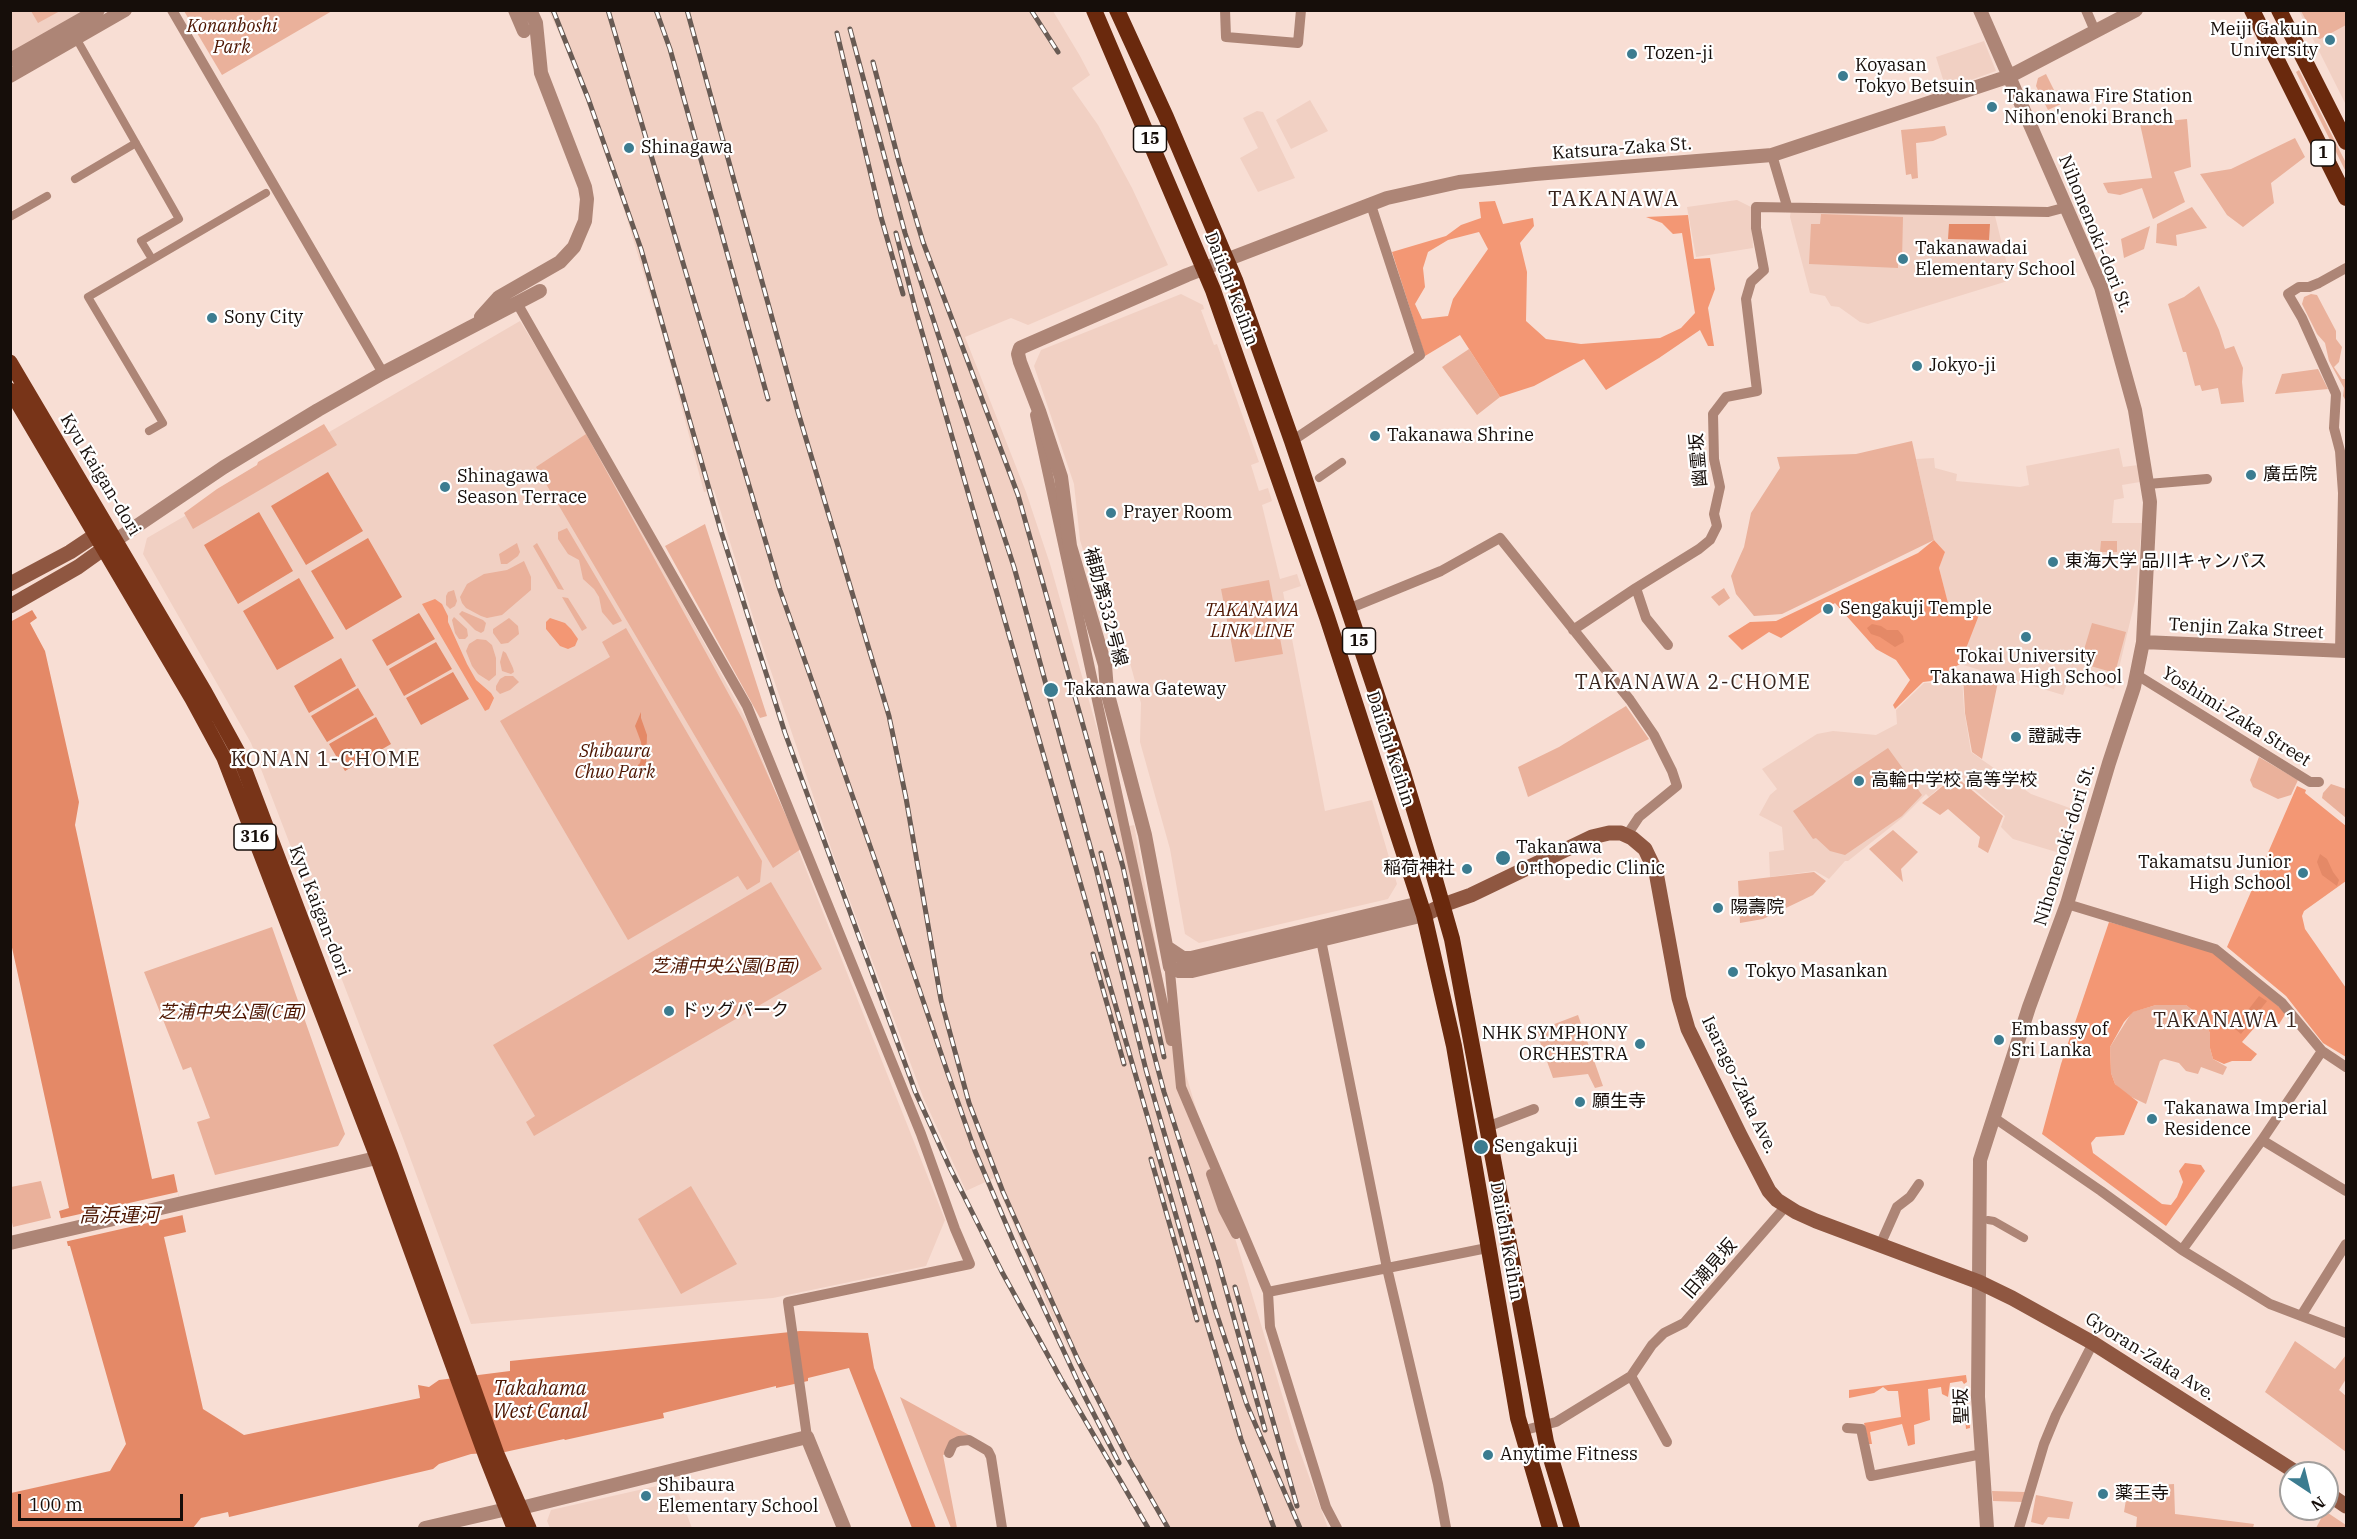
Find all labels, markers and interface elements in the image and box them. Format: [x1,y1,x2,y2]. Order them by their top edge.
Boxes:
park label: Konanboshi Park [187,16,277,58]
place label: Meiji Gakuin University [2210,19,2318,62]
marker: Meiji Gakuin University [2323,33,2337,47]
place label: Tozen-ji [1644,43,1713,65]
marker: Tozen-ji [1625,47,1639,61]
place label: Koyasan Tokyo Betsuin [1855,55,1976,98]
marker: Koyasan Tokyo Betsuin [1836,69,1850,83]
place label: Takanawa Fire Station Nihon'enoki Branch [2004,86,2193,128]
marker: Takanawa Fire Station Nihon'enoki Branch [1985,100,1999,114]
road number: 15 [1134,126,1166,152]
street label: Katsura-Zaka St. [1551,133,1693,165]
place label: Shinagawa [641,137,733,159]
road number: 1 [2311,140,2335,166]
marker: Shinagawa [622,141,636,155]
street label: Nihonenoki-dori St. [2053,152,2137,316]
district label: TAKANAWA [1548,187,1680,213]
street label: Daiichi Keihin [1199,229,1263,349]
place label: Takanawadai Elementary School [1915,238,2075,280]
marker: Takanawadai Elementary School [1896,252,1910,266]
place label: Sony City [224,307,303,329]
marker: Sony City [205,311,219,325]
place label: Jokyo-ji [1929,355,1996,377]
marker: Jokyo-ji [1910,359,1924,373]
street label: Kyu Kaigan-dori [55,410,145,540]
place label: Takanawa Shrine [1387,425,1534,447]
marker: Takanawa Shrine [1368,429,1382,443]
street label: 幽霊坂 [1686,432,1712,488]
place label: 廣岳院 [2263,464,2317,486]
place label: Shinagawa Season Terrace [457,466,587,508]
marker: 廣岳院 [2244,468,2258,482]
marker: Shinagawa Season Terrace [438,480,452,494]
place label: Prayer Room [1123,502,1232,524]
marker: Prayer Room [1104,506,1118,520]
street label: 補助第332号線 [1079,545,1131,669]
place label: 東海大学 品川キャンパス [2065,551,2267,573]
marker: 東海大学 品川キャンパス [2046,555,2060,569]
place label: Sengakuji Temple [1840,598,1992,620]
park label: TAKANAWA LINK LINE [1205,600,1299,642]
marker: Sengakuji Temple [1821,602,1835,616]
street label: Tenjin Zaka Street [2168,614,2324,644]
road number: 15 [1342,628,1376,654]
marker: Tokai University Takanawa High School [2019,630,2033,644]
place label: Tokai University Takanawa High School [1930,646,2122,688]
street label: Yoshimi-Zaka Street [2158,662,2314,772]
district label: TAKANAWA 2-CHOME [1575,671,1811,695]
place label: Takanawa Gateway [1064,679,1226,701]
marker: Takanawa Gateway [1042,681,1060,699]
street label: Daiichi Keihin [1361,688,1419,810]
place label: 證誠寺 [2028,726,2082,748]
marker: 證誠寺 [2009,730,2023,744]
park label: Shibaura Chuo Park [574,741,656,783]
district label: KONAN 1-CHOME [231,748,421,772]
street label: Nihonenoki-dori St. [2030,761,2100,929]
place label: 高輪中学校 高等学校 [1871,770,2037,792]
marker: 高輪中学校 高等学校 [1852,774,1866,788]
road number: 316 [234,824,276,850]
place label: Takanawa Orthopedic Clinic [1516,837,1665,880]
street label: Kyu Kaigan-dori [284,842,354,980]
marker: Takanawa Orthopedic Clinic [1494,849,1512,867]
place label: Takamatsu Junior High School [2138,852,2291,894]
place label: 稲荷神社 [1383,858,1455,880]
marker: 稲荷神社 [1460,862,1474,876]
marker: Takamatsu Junior High School [2296,866,2310,880]
place label: 陽壽院 [1730,897,1784,919]
marker: 陽壽院 [1711,901,1725,915]
park label: 芝浦中央公園(B面) [651,956,799,978]
place label: Tokyo Masankan [1745,961,1888,983]
marker: Tokyo Masankan [1726,965,1740,979]
place label: ドッグパーク [681,1000,789,1022]
park label: 芝浦中央公園(C面) [158,1002,306,1024]
marker: ドッグパーク [662,1004,676,1018]
district label: TAKANAWA 1 [2153,1009,2299,1033]
street label: Isarago-Zaka Ave. [1696,1013,1782,1157]
place label: Embassy of Sri Lanka [2011,1019,2108,1062]
place label: NHK SYMPHONY ORCHESTRA [1482,1023,1628,1066]
marker: Embassy of Sri Lanka [1992,1033,2006,1047]
marker: NHK SYMPHONY ORCHESTRA [1633,1037,1647,1051]
place label: 願生寺 [1592,1091,1646,1113]
marker: 願生寺 [1573,1095,1587,1109]
place label: Takanawa Imperial Residence [2164,1098,2327,1140]
marker: Takanawa Imperial Residence [2145,1112,2159,1126]
place label: Sengakuji [1494,1136,1578,1158]
marker: Sengakuji [1472,1138,1490,1156]
street label: Daiichi Keihin [1485,1180,1527,1302]
water label: 高浜運河 [79,1204,159,1228]
street label: 旧潮見坂 [1678,1235,1742,1303]
street label: Gyoran-Zaka Ave. [2081,1308,2219,1406]
water label: Takahama West Canal [493,1377,587,1424]
street label: 聖坂 [1951,1388,1973,1424]
place label: Anytime Fitness [1500,1444,1638,1466]
marker: Anytime Fitness [1481,1448,1495,1462]
north arrow [2279,1461,2339,1521]
place label: Shibaura Elementary School [658,1475,818,1518]
scale bar [21,1482,186,1520]
place label: 薬王寺 [2115,1483,2169,1505]
marker: 薬王寺 [2096,1487,2110,1501]
marker: Shibaura Elementary School [639,1489,653,1503]
text: N [2307,1492,2329,1516]
text: 100 m [29,1493,83,1516]

